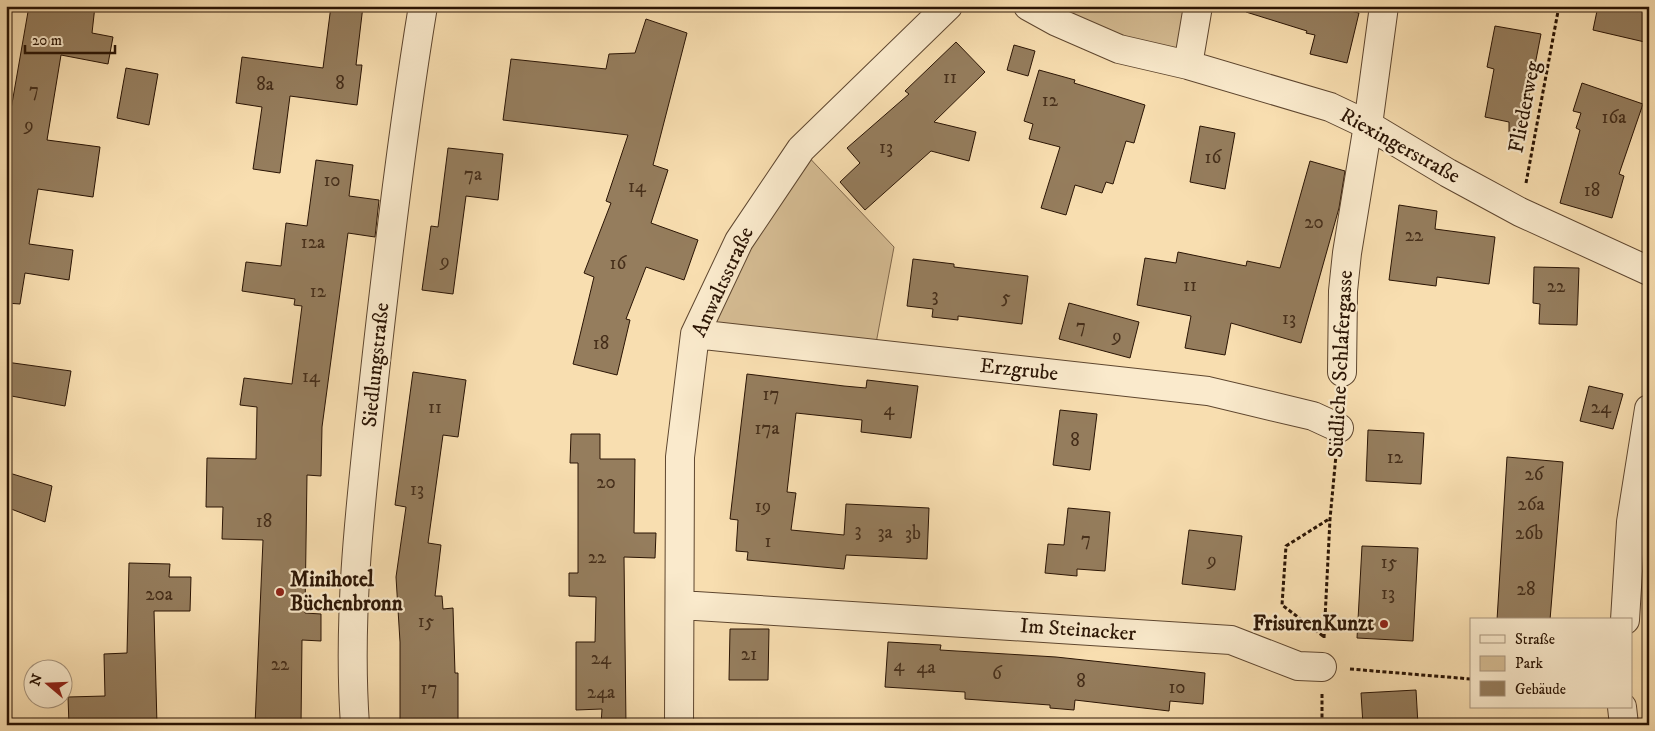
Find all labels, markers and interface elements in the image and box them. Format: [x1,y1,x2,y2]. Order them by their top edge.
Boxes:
scale bar [25,22,115,54]
text: 20 m [32,31,62,50]
street label: Fliederweg [1503,58,1547,155]
house number: 11 [943,66,957,89]
house number: 8 [335,72,345,95]
house number: 8a [256,73,274,96]
house number: 7 [29,79,39,102]
house number: 12 [1042,89,1059,112]
street label: Riexingerstraße [1335,102,1465,190]
house number: 16a [1602,106,1626,129]
house number: 9 [23,114,34,137]
house number: 13 [879,136,893,159]
house number: 16 [1205,146,1223,169]
house number: 7a [464,163,482,186]
house number: 10 [323,169,341,192]
house number: 14 [628,175,647,198]
house number: 18 [1584,179,1600,202]
house number: 20 [1304,211,1324,234]
street label: Anwaltsstraße [686,223,760,341]
house number: 22 [1405,224,1424,247]
house number: 12a [301,231,325,254]
house number: 9 [439,250,450,273]
house number: 16 [610,252,628,275]
street label: Südliche Schlafergasse [1323,269,1359,458]
house number: 11 [1183,274,1197,297]
house number: 22 [1547,275,1566,298]
house number: 12 [310,280,327,303]
house number: 3 [931,284,939,307]
house number: 5 [1001,286,1011,309]
street label: Siedlungstraße [357,301,395,429]
house number: 13 [1282,307,1296,330]
house number: 7 [1076,315,1086,338]
house number: 9 [1111,325,1122,348]
house number: 18 [593,332,609,355]
street label: Erzgrube [979,353,1060,387]
house number: 14 [302,365,321,388]
house number: 17 [763,383,780,406]
house number: 11 [428,396,442,419]
house number: 24 [1591,396,1612,419]
house number: 4 [884,398,896,421]
house number: 17a [754,417,780,440]
house number: 8 [1070,429,1080,452]
house number: 12 [1387,446,1404,469]
house number: 26 [1524,463,1545,486]
house number: 20 [596,471,616,494]
house number: 13 [410,478,424,501]
house number: 26a [1517,493,1545,516]
house number: 19 [755,495,771,518]
house number: 18 [256,510,272,533]
house number: 3 [854,519,862,542]
house number: 3a [877,521,893,544]
house number: 3b [905,522,921,545]
house number: 26b [1515,522,1543,545]
house number: 7 [1081,528,1091,551]
house number: 1 [765,530,772,553]
house number: 22 [588,546,607,569]
house number: 9 [1206,549,1217,572]
house number: 15 [1381,551,1398,574]
place label: Minihotel Büchenbronn [290,567,404,617]
house number: 28 [1517,578,1535,601]
house number: 13 [1381,582,1395,605]
house number: 20a [145,583,173,606]
marker: Minihotel Büchenbronn [274,586,286,598]
house number: 15 [418,610,435,633]
place label: FrisurenKunzt [1253,611,1374,637]
street label: Im Steinacker [1019,613,1137,647]
marker: FrisurenKunzt [1378,618,1390,630]
legend [1470,618,1632,708]
text: Straße [1515,630,1555,649]
house number: 21 [741,643,757,666]
house number: 24 [591,647,612,670]
house number: 22 [271,653,290,676]
house number: 4 [894,654,906,677]
text: Park [1515,654,1544,673]
house number: 4a [916,656,936,679]
north arrow [22,658,72,708]
house number: 6 [992,662,1003,685]
house number: 8 [1076,670,1086,693]
text: N [26,671,47,688]
house number: 10 [1168,676,1186,699]
house number: 17 [421,677,438,700]
text: Gebäude [1515,680,1566,699]
house number: 24a [587,681,615,704]

